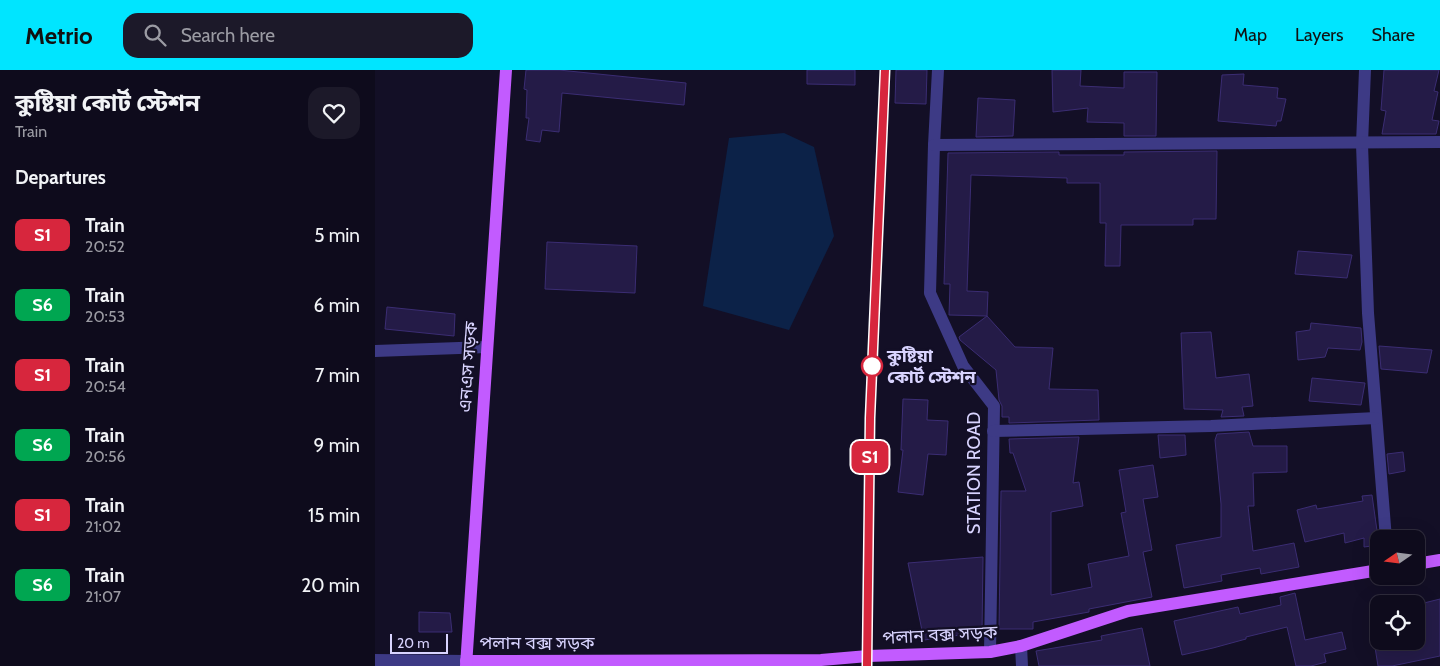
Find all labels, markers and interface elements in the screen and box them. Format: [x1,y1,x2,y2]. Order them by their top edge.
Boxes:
search box [123,13,473,58]
text: Metrio [25,21,93,50]
icon: search [141,21,169,49]
text: Search here [181,24,275,47]
text: Map [1234,24,1267,46]
text: Layers [1295,24,1344,46]
text: Share [1372,24,1415,46]
button: heart [308,87,360,139]
text: কুষ্টিয়া কোর্ট স্টেশন [15,88,200,117]
text: Train [15,122,47,141]
text: Departures [15,166,106,189]
text: Train [85,214,125,237]
text: S1 [34,224,51,246]
text: 5 min [314,224,360,247]
text: 20:52 [85,237,125,256]
text: Train [85,284,125,307]
text: S6 [32,294,53,316]
text: 6 min [314,294,360,317]
text: 20:53 [85,307,125,326]
street label: এনএস সড়ক [454,320,482,413]
place label: কুষ্টিয়া কোর্ট স্টেশন [886,345,977,388]
text: Train [85,354,125,377]
marker: কুষ্টিয়া কোর্ট স্টেশন [861,355,883,377]
text: S1 [34,364,51,386]
text: 7 min [315,364,360,387]
text: 20:54 [85,377,126,396]
street label: STATION ROAD [963,412,985,534]
text: Train [85,424,125,447]
text: S6 [32,434,53,456]
text: 9 min [314,434,360,457]
line badge: S1 [847,441,893,473]
text: S1 [861,446,879,468]
text: 20:56 [85,447,126,466]
text: Train [85,494,125,517]
text: S1 [34,504,51,526]
text: 15 min [308,504,360,527]
text: 21:02 [85,517,121,536]
north arrow [1370,530,1425,585]
map controls [1370,530,1425,650]
text: Train [85,564,125,587]
text: S6 [32,574,53,596]
text: 20 min [301,574,360,597]
text: 21:07 [85,587,121,606]
button: locate [1370,595,1425,650]
street label: পলান বক্স সড়ক [882,621,999,649]
scale bar [390,631,447,654]
street label: পলান বক্স সড়ক [479,632,595,654]
text: 20 m [397,634,430,652]

